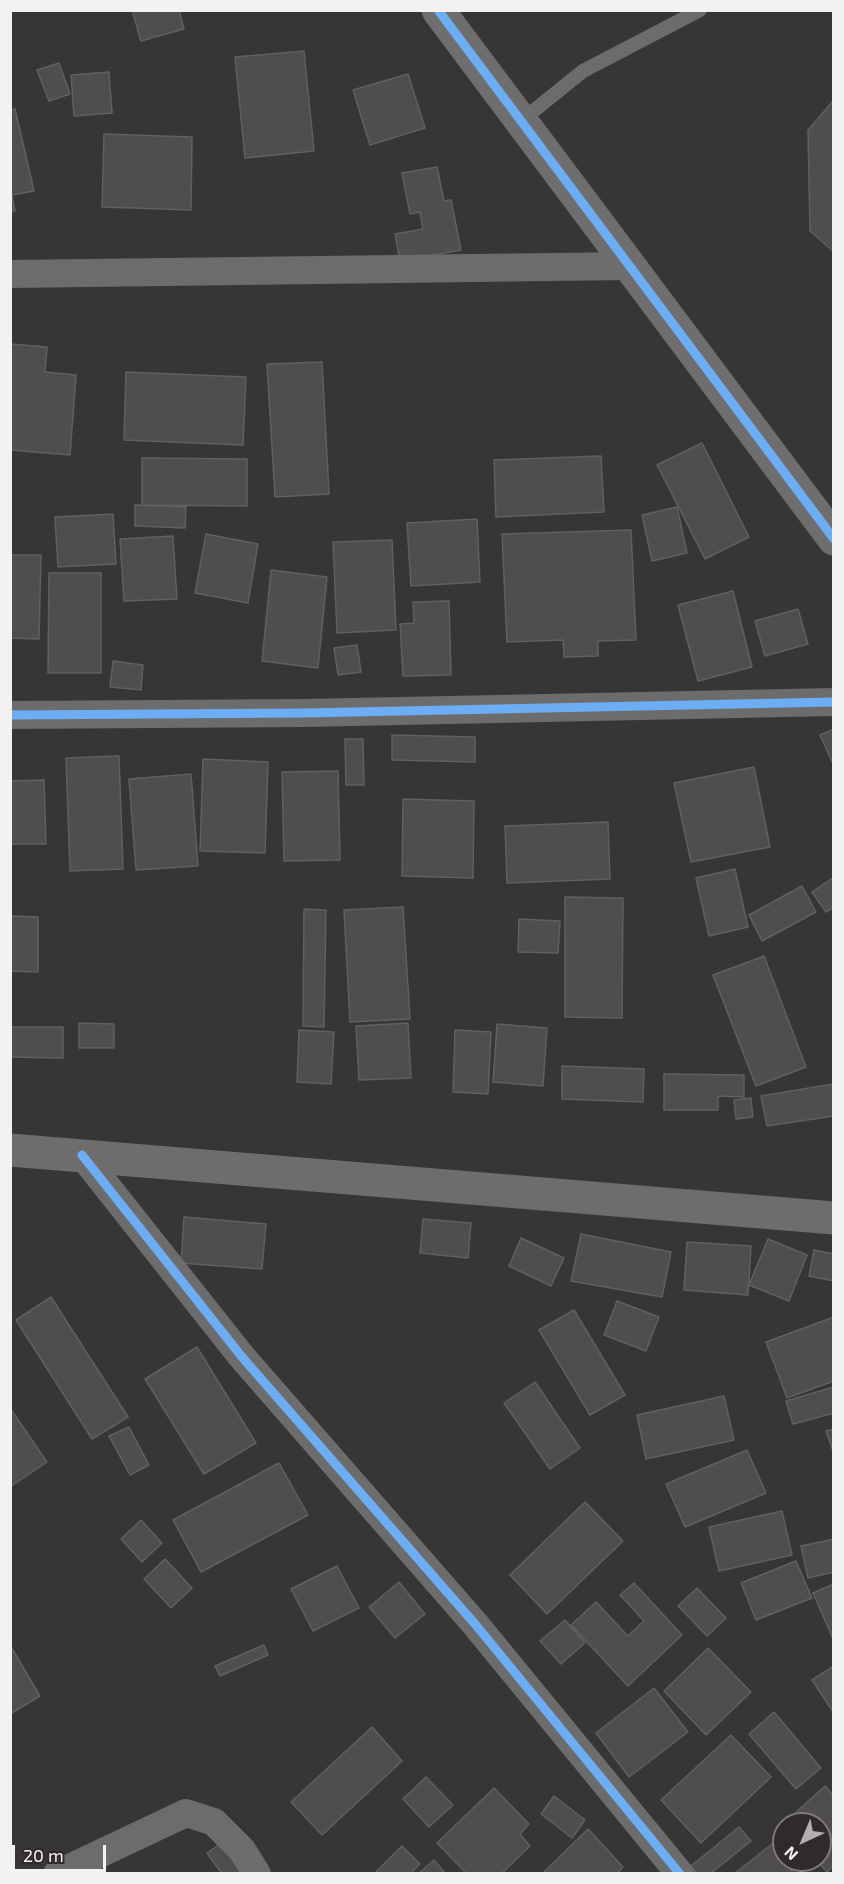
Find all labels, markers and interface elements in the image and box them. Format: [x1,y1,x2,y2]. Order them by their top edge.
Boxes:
north arrow [772,1812,832,1872]
scale bar [15,1833,110,1871]
text: N [780,1843,801,1865]
text: 20 m [23,1844,64,1866]

